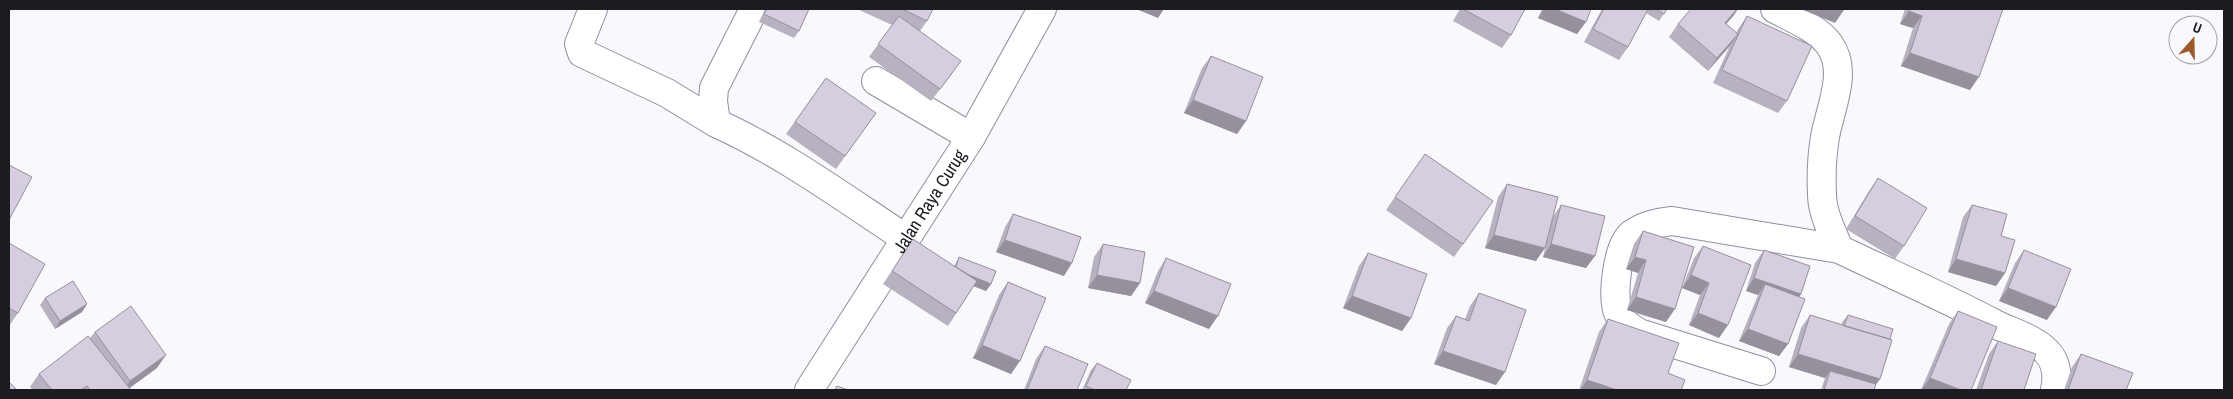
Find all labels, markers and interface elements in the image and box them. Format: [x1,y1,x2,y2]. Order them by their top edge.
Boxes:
north arrow [2168,15,2218,65]
text: U [2190,18,2204,38]
street label: Jalan Raya Curug [887,144,972,258]

